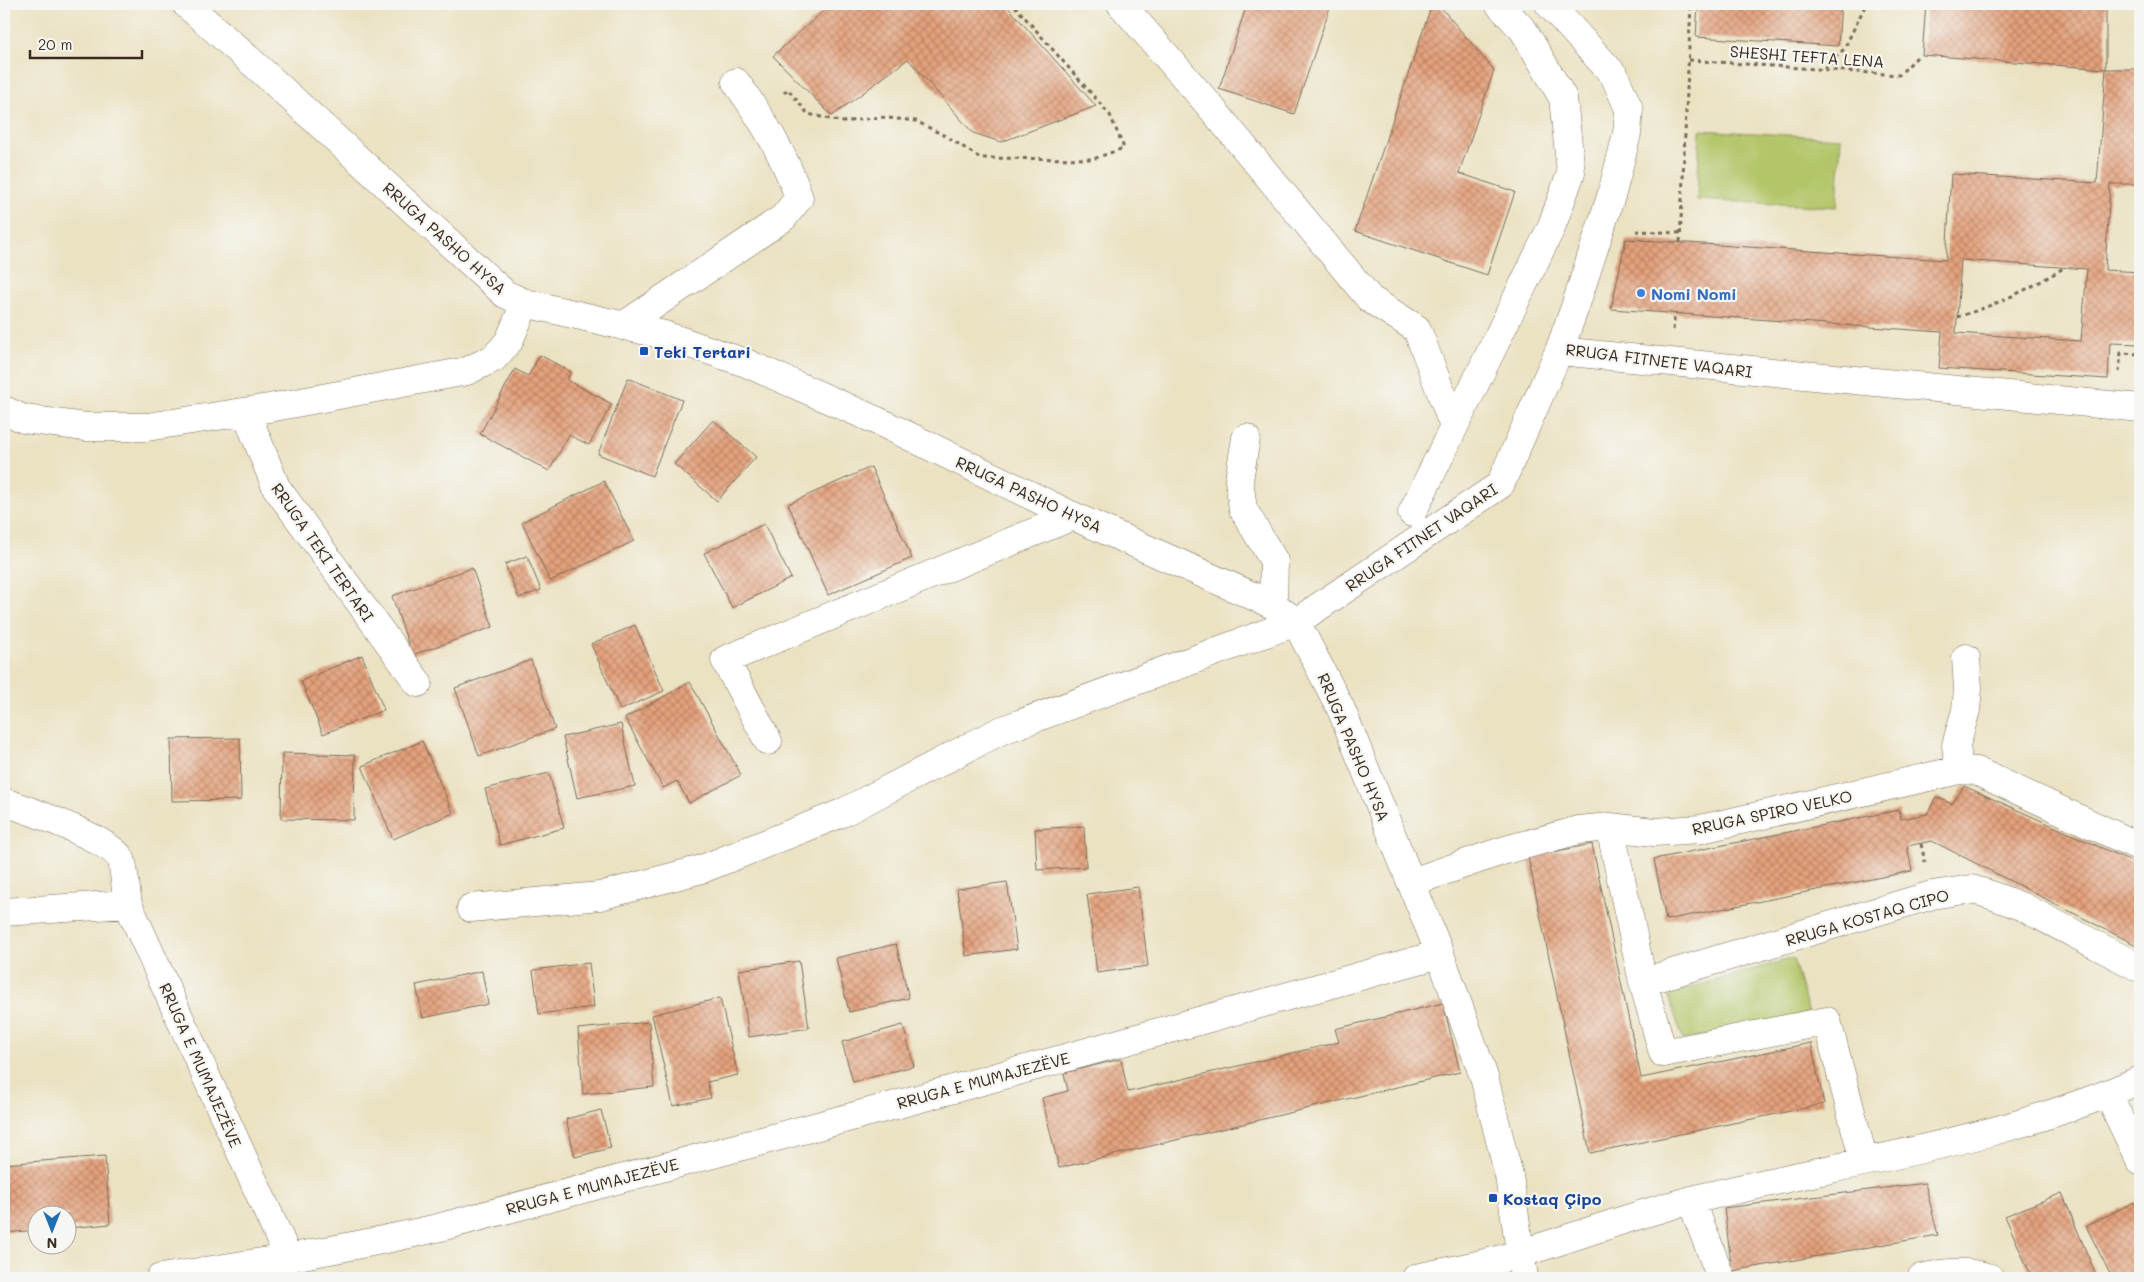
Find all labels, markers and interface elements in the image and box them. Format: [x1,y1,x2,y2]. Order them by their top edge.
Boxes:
scale bar [30,28,142,60]
text: 20 m [38,34,72,54]
street label: SHESHI TEFTA LENA [1729,40,1885,72]
street label: RRUGA PASHO HYSA [379,177,511,299]
place label: Nomi Nomi [1651,283,1737,304]
marker: Nomi Nomi [1635,287,1647,299]
street label: RRUGA FITNETE VAQARI [1564,338,1754,382]
place label: Teki Tertari [654,341,751,362]
marker: Teki Tertari [638,345,650,357]
street label: RRUGA PASHO HYSA [953,451,1105,537]
street label: RRUGA TEKI TERTARI [267,478,379,626]
street label: RRUGA FITNET VAQARI [1341,478,1501,596]
street label: RRUGA PASHO HYSA [1313,670,1395,824]
street label: RRUGA SPIRO VELKO [1690,785,1854,839]
street label: RRUGA KOSTAQ CIPO [1783,884,1951,950]
street label: RRUGA E MUMAJEZËVE [155,979,247,1151]
street label: RRUGA E MUMAJEZËVE [894,1047,1072,1113]
street label: RRUGA E MUMAJEZËVE [503,1153,681,1219]
place label: Kostaq Çipo [1503,1188,1602,1209]
marker: Kostaq Çipo [1487,1192,1499,1204]
north arrow [28,1204,78,1254]
text: N [47,1234,57,1253]

